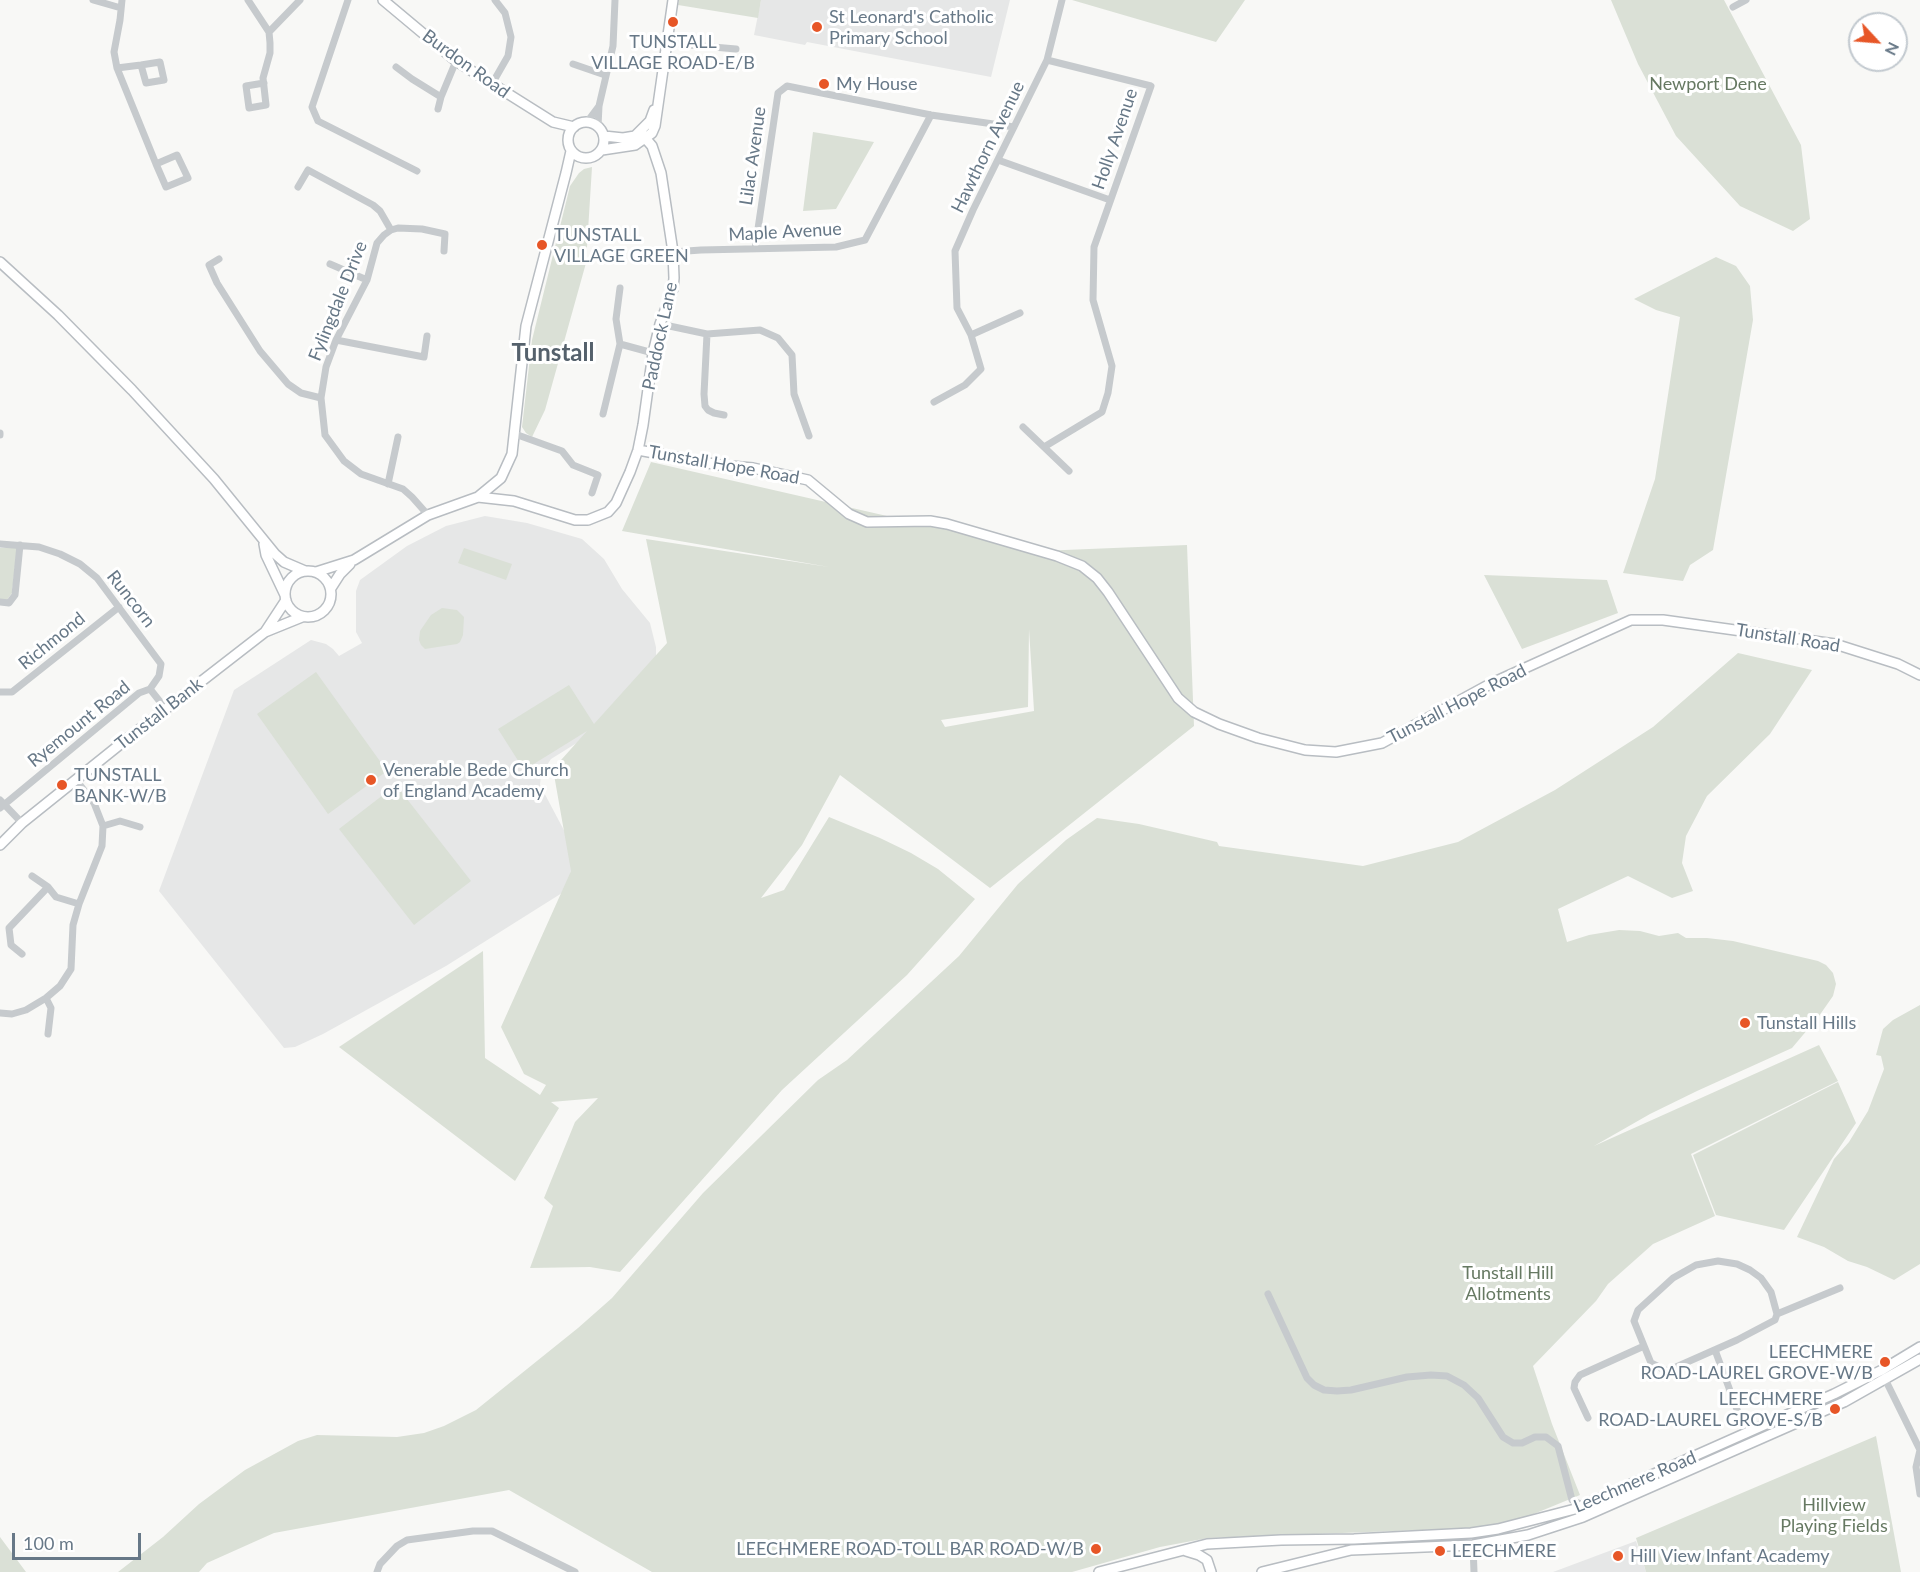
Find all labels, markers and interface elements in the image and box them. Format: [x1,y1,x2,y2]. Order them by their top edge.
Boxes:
place label: St Leonard's Catholic Primary School [829,6,994,48]
north arrow [1848,12,1908,72]
marker: TUNSTALL VILLAGE ROAD-E/B [666,15,680,29]
marker: St Leonard's Catholic Primary School [810,20,824,34]
street label: Burdon Road [418,25,514,103]
place label: TUNSTALL VILLAGE ROAD-E/B [591,31,755,74]
text: N [1882,40,1904,59]
place label: My House [836,73,917,95]
park label: Newport Dene [1649,73,1767,95]
marker: My House [817,77,831,91]
street label: Hawthorn Avenue [947,78,1029,216]
street label: Holly Avenue [1088,86,1142,192]
street label: Lilac Avenue [735,105,771,207]
street label: Maple Avenue [728,218,842,246]
place label: TUNSTALL VILLAGE GREEN [554,224,689,266]
street label: Fylingdale Drive [304,238,372,364]
marker: TUNSTALL VILLAGE GREEN [535,238,549,252]
street label: Paddock Lane [638,280,682,392]
district label: Tunstall [512,339,594,367]
street label: Tunstall Hope Road [647,441,801,489]
street label: Runcorn [102,566,160,632]
street label: Richmond [14,608,90,674]
street label: Tunstall Road [1734,619,1842,657]
street label: Tunstall Hope Road [1384,660,1530,748]
street label: Tunstall Bank [111,673,207,755]
street label: Ryemount Road [23,676,135,772]
place label: Venerable Bede Church of England Academy [383,759,569,802]
place label: TUNSTALL BANK-W/B [74,764,167,806]
marker: Venerable Bede Church of England Academy [364,773,378,787]
marker: TUNSTALL BANK-W/B [55,778,69,792]
place label: Tunstall Hills [1757,1012,1856,1034]
marker: Tunstall Hills [1738,1016,1752,1030]
park label: Tunstall Hill Allotments [1462,1262,1554,1304]
place label: LEECHMERE ROAD-LAUREL GROVE-W/B [1640,1341,1873,1384]
marker: LEECHMERE ROAD-LAUREL GROVE-W/B [1878,1355,1892,1369]
place label: LEECHMERE ROAD-LAUREL GROVE-S/B [1598,1388,1823,1430]
marker: LEECHMERE ROAD-LAUREL GROVE-S/B [1828,1402,1842,1416]
street label: Leechmere Road [1571,1447,1699,1517]
park label: Hillview Playing Fields [1780,1494,1888,1537]
scale bar [15,1521,144,1559]
text: 100 m [23,1532,74,1554]
place label: LEECHMERE ROAD-TOLL BAR ROAD-W/B [736,1538,1084,1560]
place label: LEECHMERE [1452,1540,1556,1562]
marker: LEECHMERE ROAD-TOLL BAR ROAD-W/B [1089,1542,1103,1556]
marker: LEECHMERE [1433,1544,1447,1558]
place label: Hill View Infant Academy [1630,1545,1830,1567]
marker: Hill View Infant Academy [1611,1549,1625,1563]

